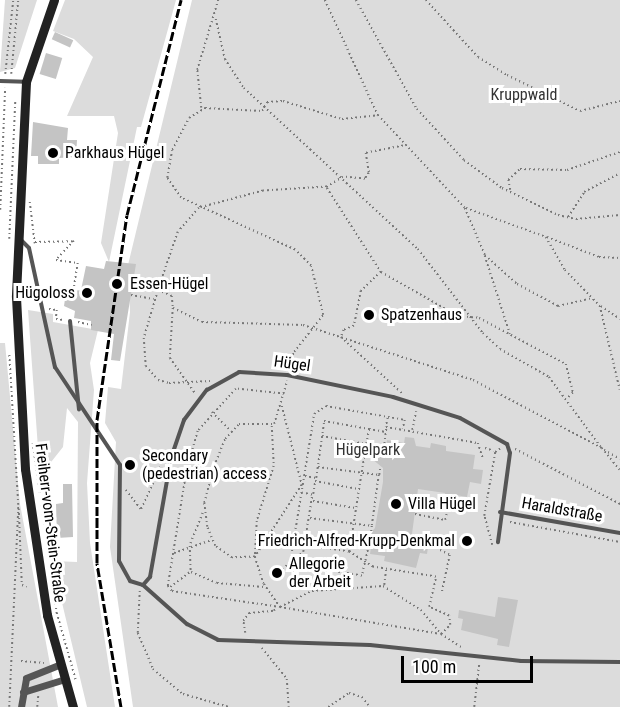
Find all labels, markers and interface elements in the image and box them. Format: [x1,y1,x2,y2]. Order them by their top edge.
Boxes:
park label: Kruppwald [491,85,557,105]
place label: Parkhaus Hügel [65,143,164,163]
marker: Parkhaus Hügel [46,146,60,160]
place label: Essen-Hügel [130,274,208,294]
marker: Essen-Hügel [108,275,126,293]
place label: Hügoloss [15,283,75,303]
marker: Hügoloss [80,286,94,300]
place label: Spatzenhaus [381,305,462,325]
marker: Spatzenhaus [362,308,376,322]
street label: Hügel [272,352,312,376]
park label: Hügelpark [336,440,400,460]
street label: Freiherr-vom-Stein-Straße [31,442,69,604]
place label: Secondary (pedestrian) access [142,446,267,484]
marker: Secondary (pedestrian) access [123,458,137,472]
street label: Haraldstraße [520,493,604,527]
place label: Villa Hügel [408,494,476,514]
marker: Villa Hügel [389,497,403,511]
place label: Friedrich-Alfred-Krupp-Denkmal [258,531,455,551]
marker: Friedrich-Alfred-Krupp-Denkmal [460,534,474,548]
place label: Allegorie der Arbeit [289,554,351,592]
marker: Allegorie der Arbeit [270,566,284,580]
scale bar [404,644,536,682]
text: 100 m [412,656,456,677]

